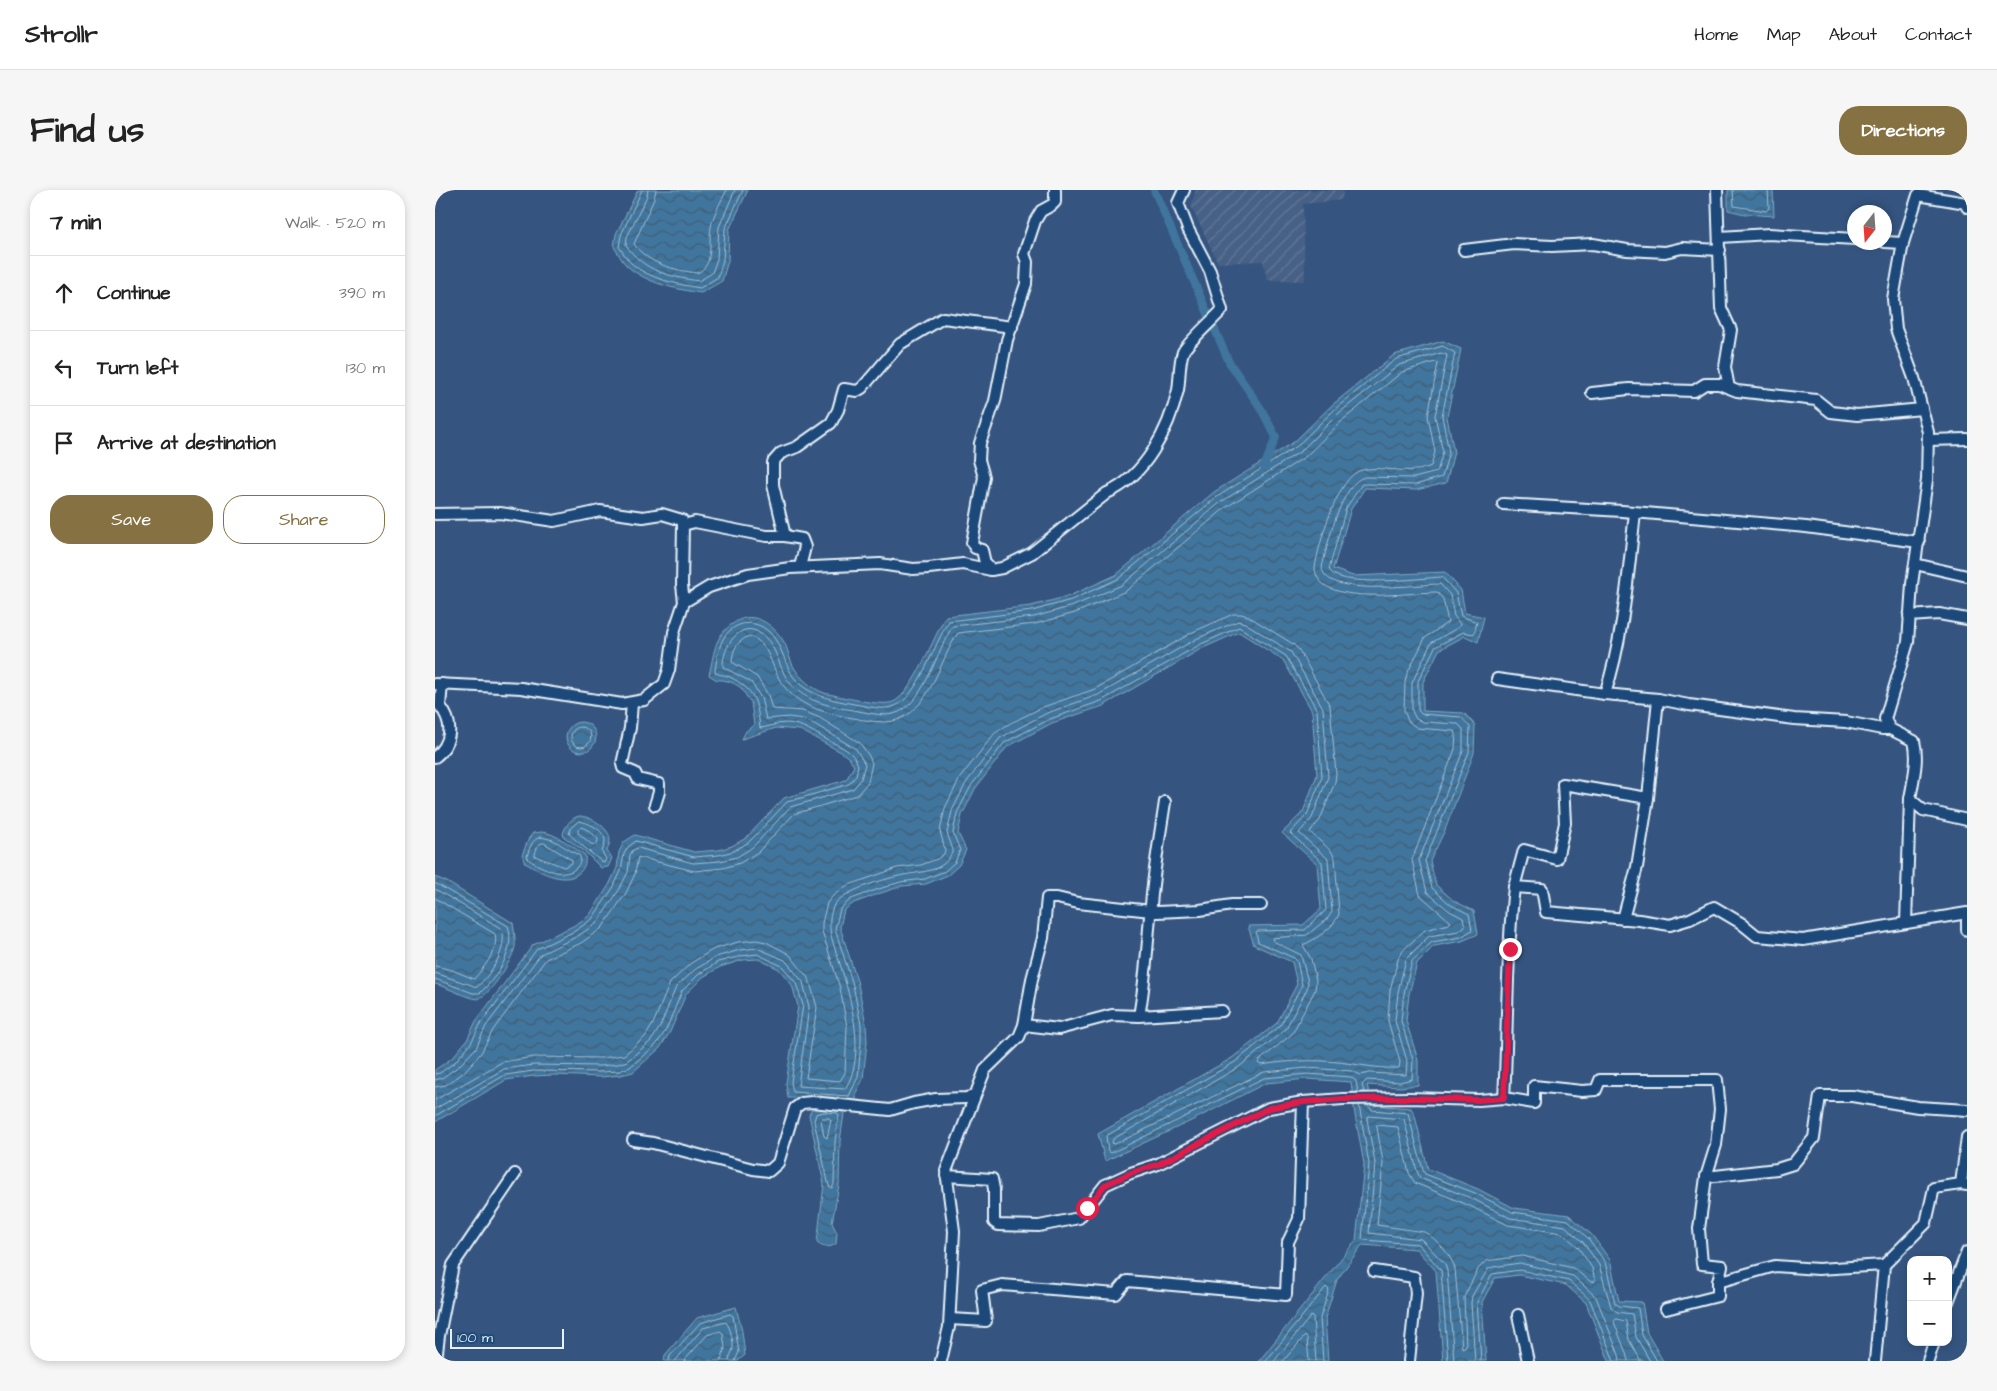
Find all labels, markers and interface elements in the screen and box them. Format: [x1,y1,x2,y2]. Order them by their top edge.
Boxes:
text: Strollr [25,18,98,52]
text: Home [1694,22,1739,47]
text: Map [1767,22,1801,47]
text: About [1829,22,1877,47]
text: Contact [1905,22,1972,47]
text: Find us [30,106,144,155]
button: Directions [1839,106,1967,155]
north arrow [1847,205,1892,250]
text: 7 min [50,208,101,237]
text: Walk · 520 m [285,212,385,234]
icon: ahead [50,279,78,307]
text: Continue [97,280,171,307]
text: 390 m [339,282,385,304]
icon: left [50,354,78,382]
text: Turn left [97,355,178,382]
text: 130 m [346,357,385,379]
icon: arrive [50,429,78,457]
text: Arrive at destination [97,430,276,457]
button: Save [50,495,213,544]
button: Share [223,495,385,544]
route end [1499,938,1522,961]
route start [1076,1197,1099,1220]
map controls [1907,1256,1952,1346]
button: + [1907,1256,1952,1301]
button: − [1907,1301,1952,1346]
scale bar [450,1326,564,1349]
text: 100 m [457,1328,493,1348]

